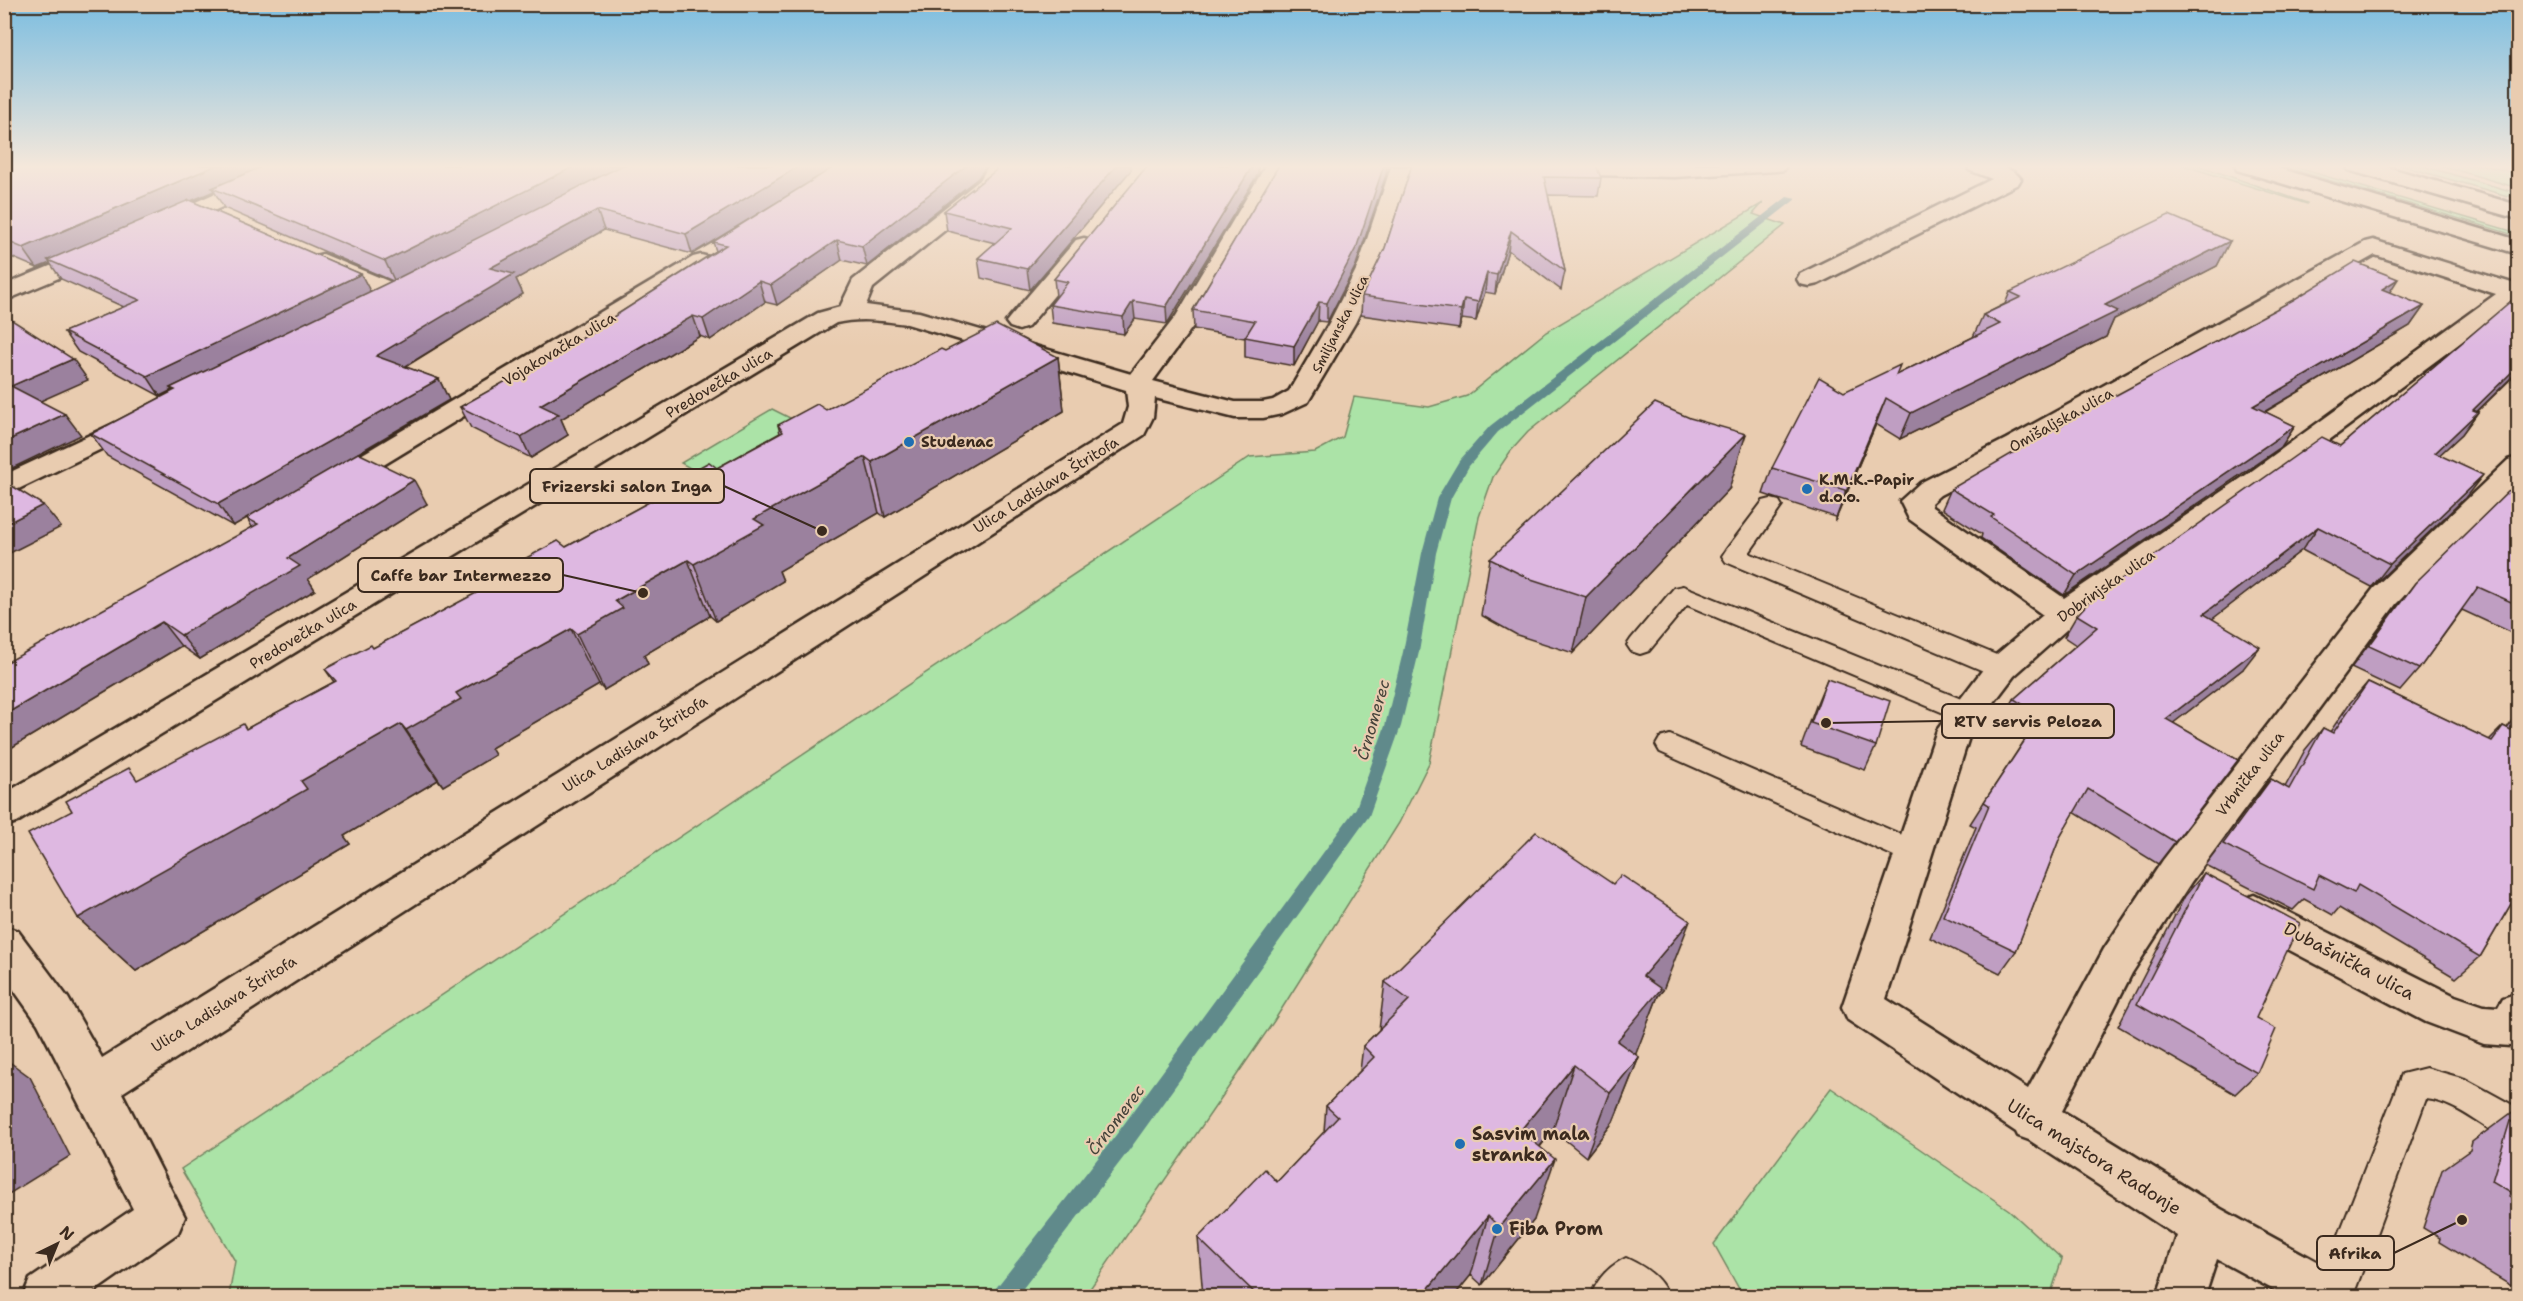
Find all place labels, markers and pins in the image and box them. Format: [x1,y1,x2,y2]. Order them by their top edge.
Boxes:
place label: Studenac [921,432,994,452]
marker: Studenac [902,435,916,449]
callout: Frizerski salon Inga [530,469,724,503]
place label: K.M.K.-Papir d.o.o. [1819,470,1914,507]
marker: K.M.K.-Papir d.o.o. [1800,482,1814,496]
callout: Caffe bar Intermezzo [358,558,563,592]
callout: RTV servis Peloza [1942,704,2114,738]
place label: Sasvim mala stranka [1472,1122,1590,1167]
marker: Sasvim mala stranka [1453,1137,1467,1151]
place label: Fiba Prom [1509,1217,1604,1241]
marker: Fiba Prom [1490,1222,1504,1236]
callout: Afrika [2317,1236,2394,1270]

